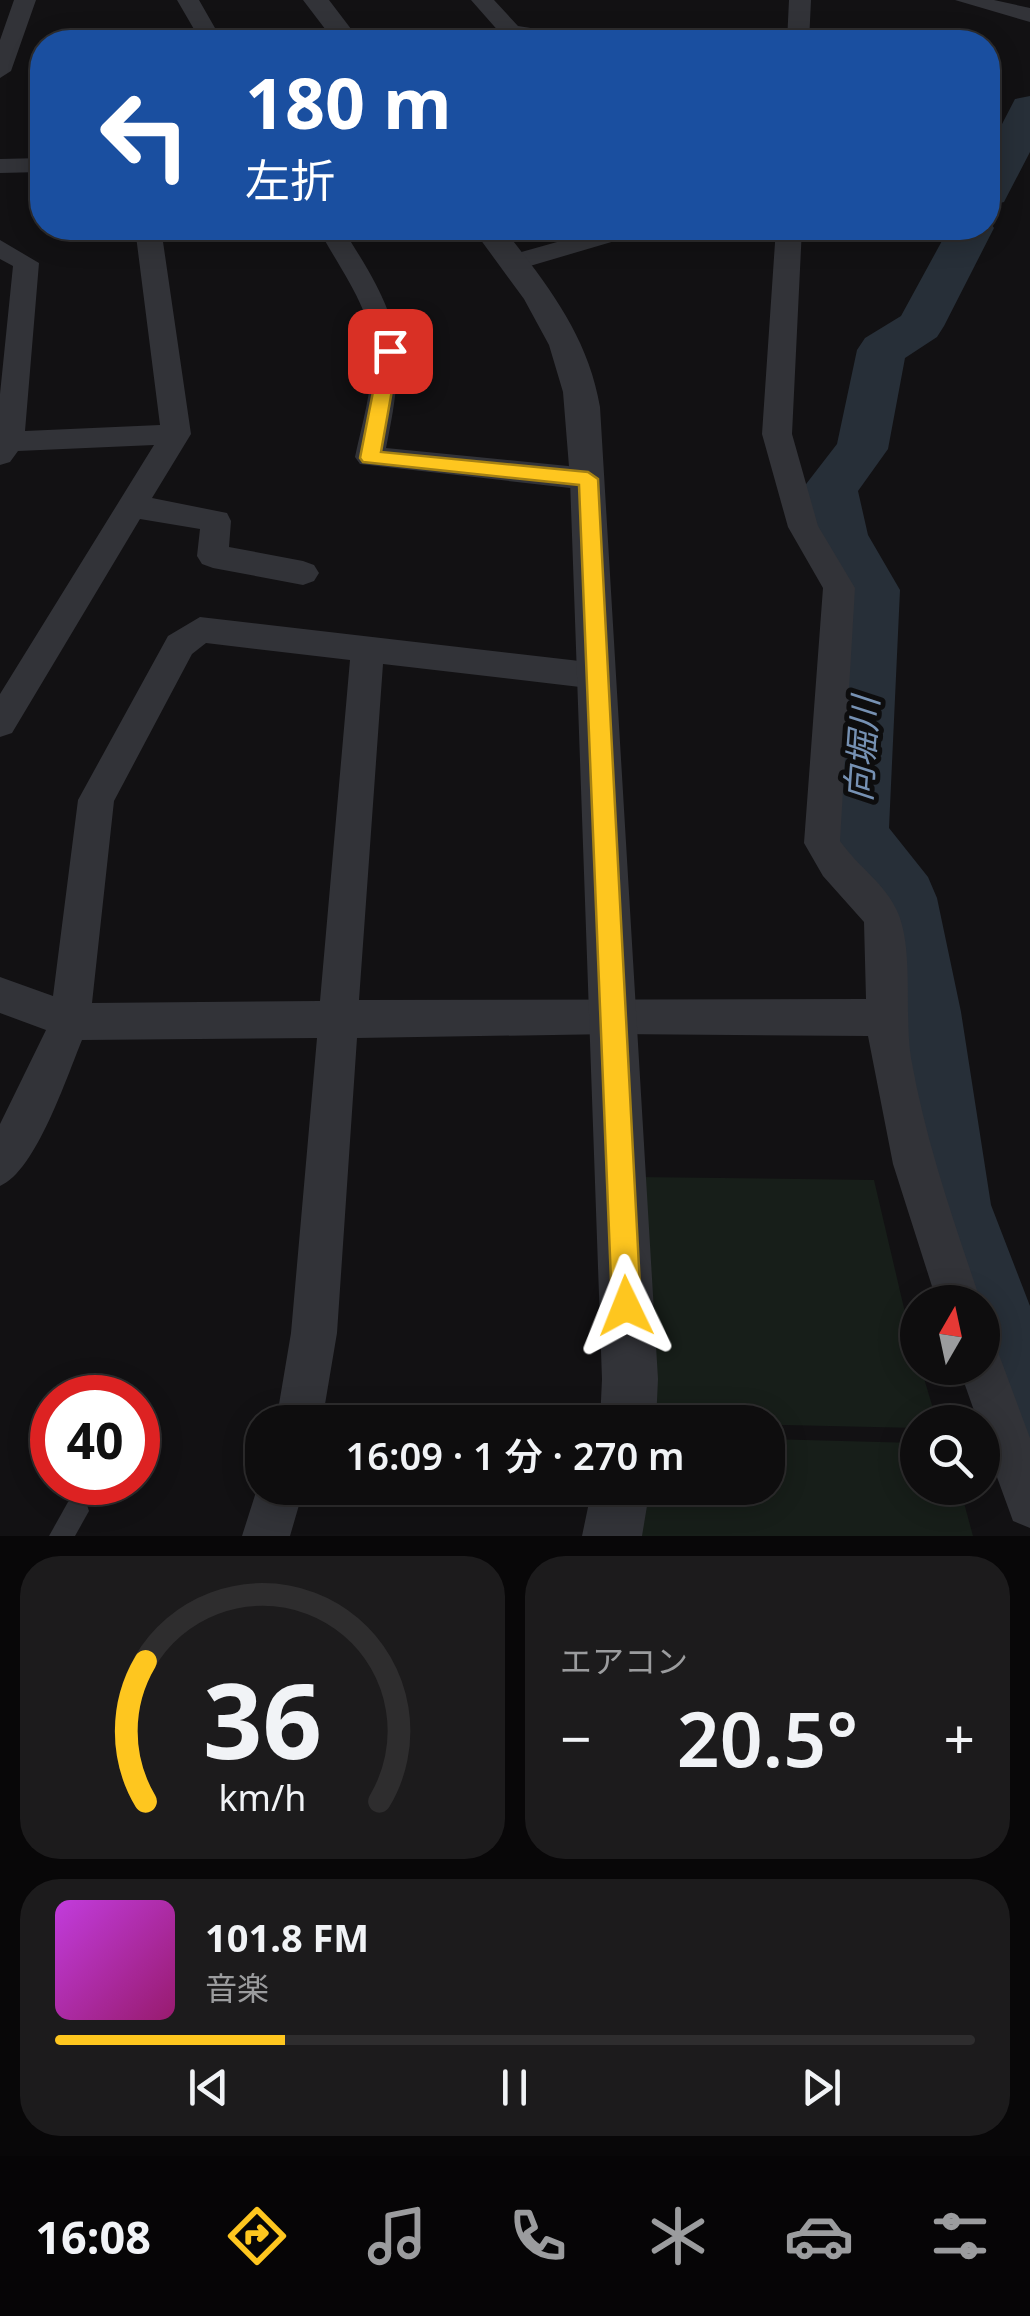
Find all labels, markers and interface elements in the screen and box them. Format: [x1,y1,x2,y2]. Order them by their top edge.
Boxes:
text: 180 m [245,54,452,150]
icon: left [80,70,210,200]
text: 左折 [245,149,335,210]
pin [348,309,433,394]
icon: arrive [363,324,418,379]
water label: 向堀川 [834,691,888,803]
position arrow [574,1254,678,1358]
north arrow [900,1285,1000,1385]
map controls [900,1285,1000,1505]
speed limit sign: 40 [30,1375,160,1505]
button: search [900,1405,1000,1505]
text: 16:09 · 1 分 · 270 m [345,1429,685,1481]
text: エアコン [560,1639,688,1682]
text: 36 [203,1648,322,1789]
text: 20.5° [677,1687,858,1789]
text: − [560,1700,591,1775]
text: + [944,1700,975,1775]
text: km/h [219,1773,306,1821]
text: 101.8 FM [205,1911,369,1963]
text: 音楽 [205,1966,269,2009]
icon: previous [181,2060,236,2115]
icon: pause [487,2060,542,2115]
icon: next [794,2060,849,2115]
icon: directions [222,2201,292,2271]
icon: music [362,2201,432,2271]
icon: phone [503,2201,573,2271]
icon: climate [643,2201,713,2271]
icon: car [784,2201,854,2271]
icon: filters [925,2201,995,2271]
text: 16:08 [35,2206,151,2267]

